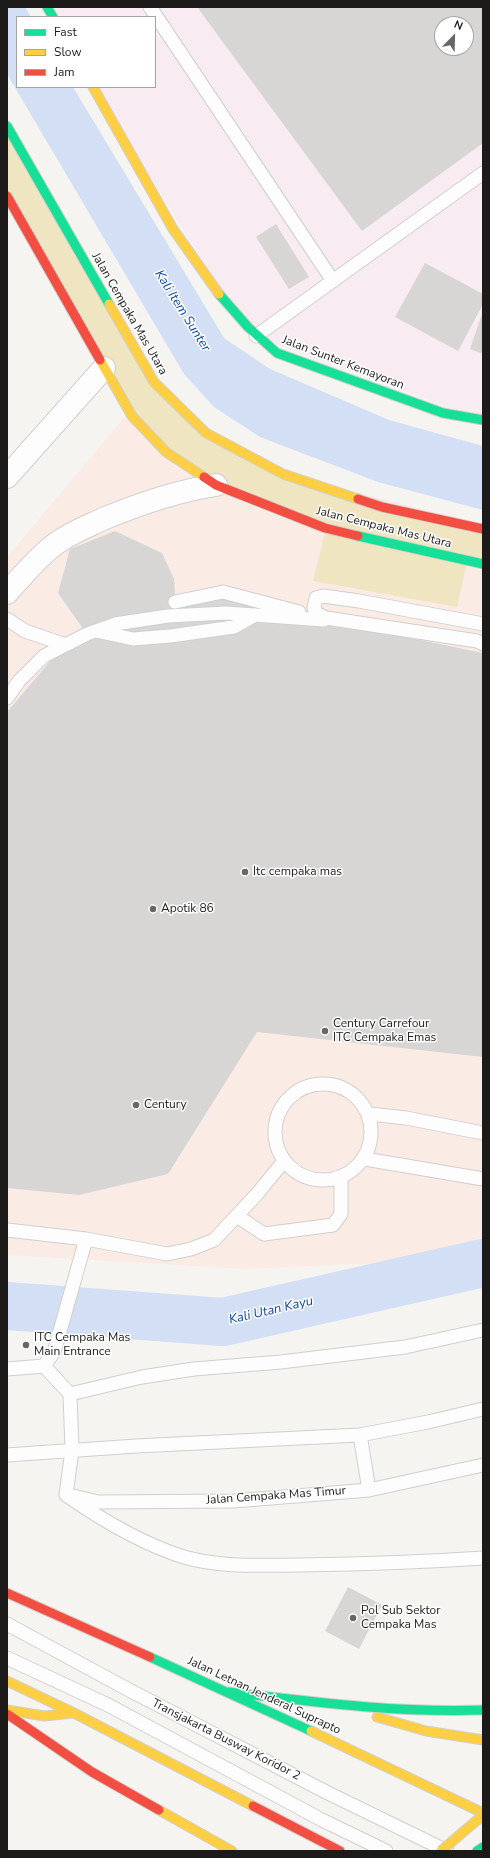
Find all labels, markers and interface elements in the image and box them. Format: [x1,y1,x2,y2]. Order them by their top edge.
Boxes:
legend [16,16,156,88]
north arrow [434,16,474,56]
text: N [452,17,465,34]
text: Fast [54,24,77,40]
text: Slow [54,44,82,60]
text: Jam [54,64,75,80]
street label: Jalan Cempaka Mas Utara [88,250,170,378]
water label: Kali Item Sunter [151,267,213,355]
street label: Jalan Sunter Kemayoran [280,333,406,393]
street label: Jalan Cempaka Mas Utara [315,504,453,552]
place label: Itc cempaka mas [253,865,342,879]
marker: Itc cempaka mas [240,867,250,877]
place label: Apotik 86 [161,902,214,916]
marker: Apotik 86 [148,904,158,914]
place label: Century Carrefour ITC Cempaka Emas [333,1017,436,1045]
marker: Century Carrefour ITC Cempaka Emas [320,1026,330,1036]
place label: Century [144,1098,187,1112]
marker: Century [131,1100,141,1110]
water label: Kali Utan Kayu [227,1294,315,1328]
place label: ITC Cempaka Mas Main Entrance [34,1331,130,1359]
marker: ITC Cempaka Mas Main Entrance [21,1340,31,1350]
street label: Jalan Cempaka Mas Timur [206,1484,346,1508]
place label: Pol Sub Sektor Cempaka Mas [361,1604,441,1632]
marker: Pol Sub Sektor Cempaka Mas [348,1613,358,1623]
street label: Jalan Letnan Jenderal Suprapto [185,1654,343,1738]
street label: Transjakarta Busway Koridor 2 [149,1696,303,1784]

